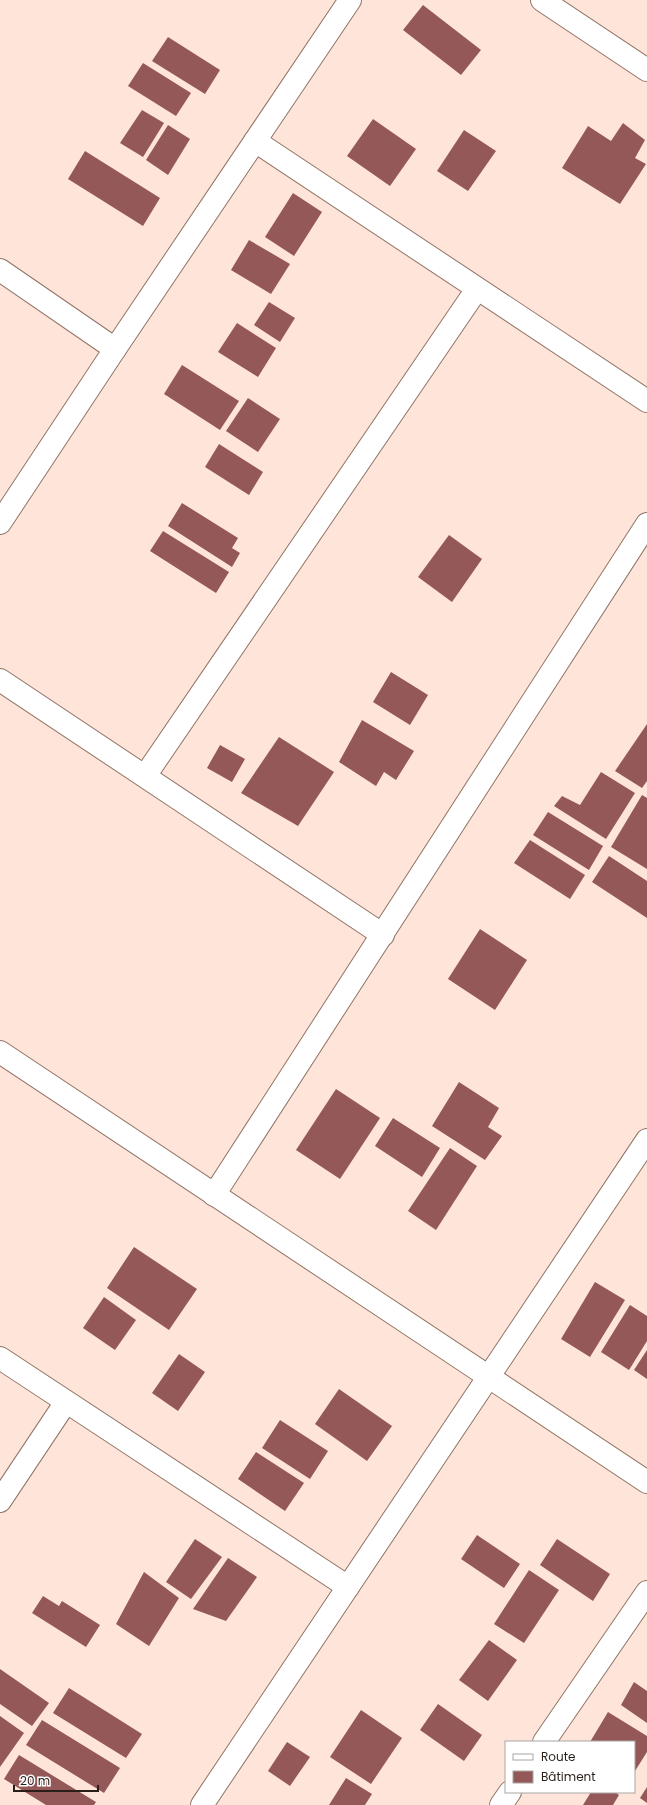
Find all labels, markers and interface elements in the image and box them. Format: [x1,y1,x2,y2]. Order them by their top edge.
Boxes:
legend [505,1741,635,1793]
text: Route [541,1748,575,1765]
scale bar [14,1767,98,1793]
text: Bâtiment [541,1768,596,1785]
text: 20 m [20,1772,50,1789]

